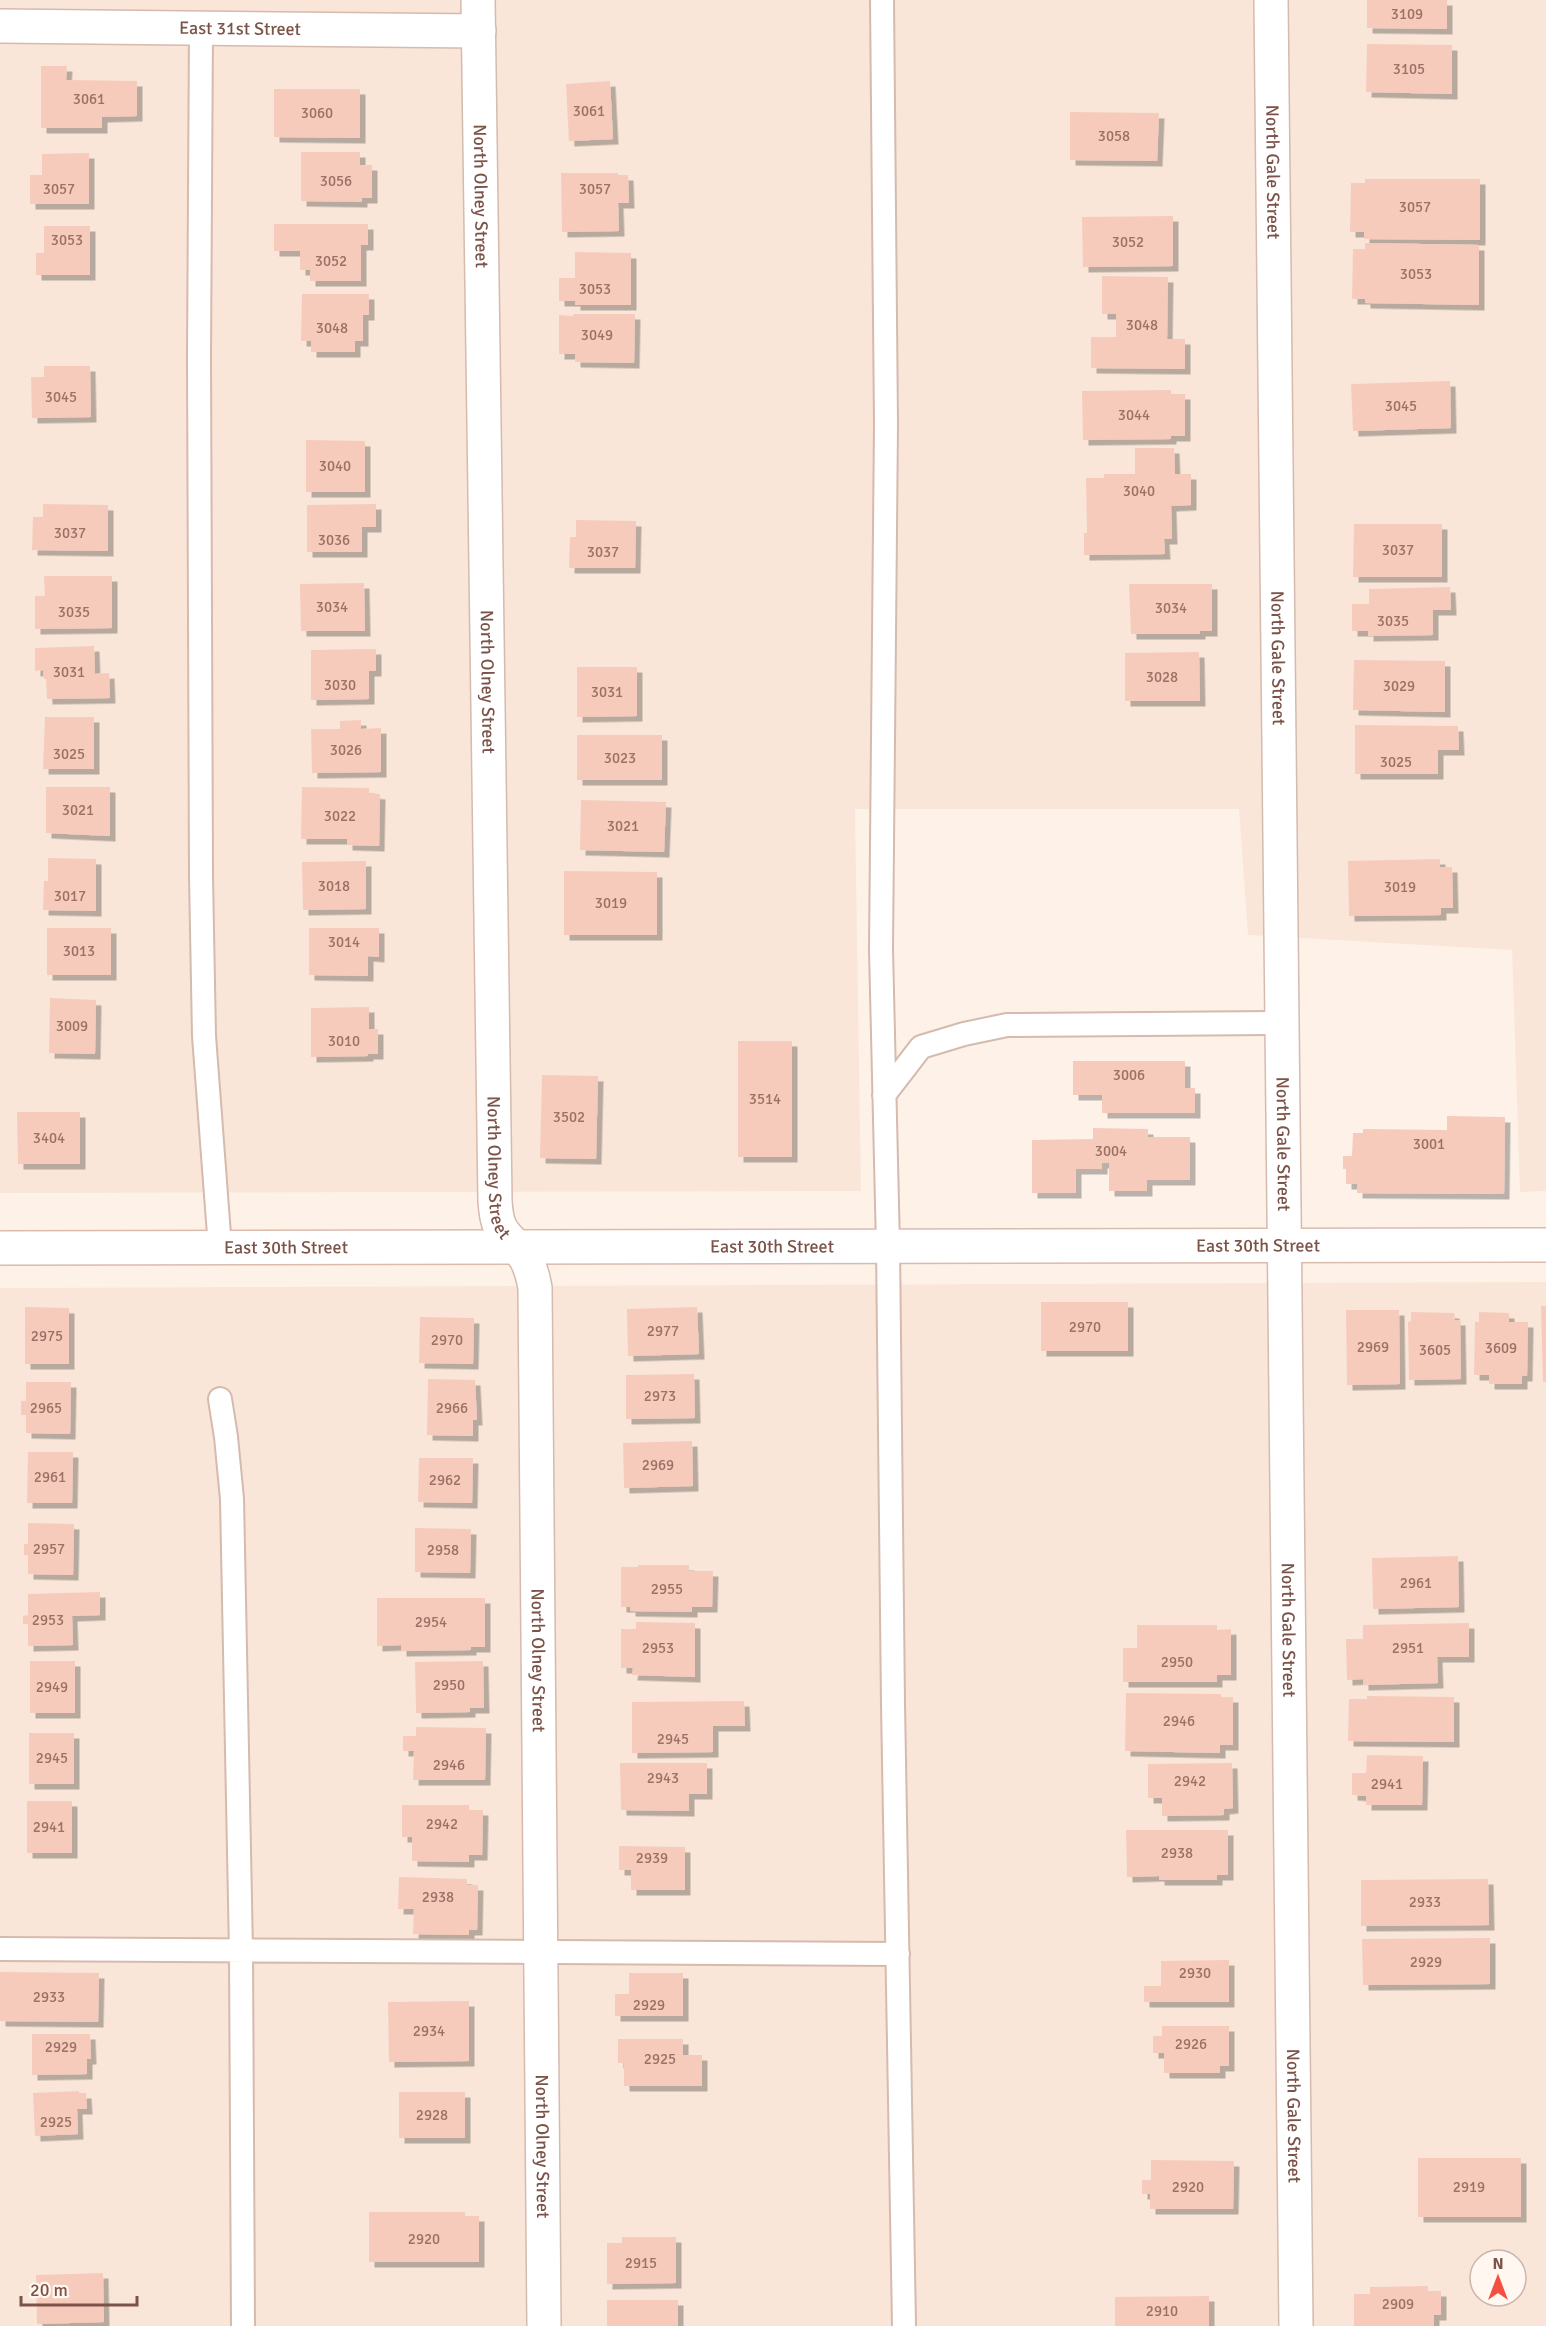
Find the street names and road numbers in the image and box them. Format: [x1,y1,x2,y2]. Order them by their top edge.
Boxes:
street label: East 31st Street [179,17,301,40]
street label: North Gale Street [1261,105,1285,239]
street label: North Olney Street [469,124,493,268]
street label: North Gale Street [1266,591,1290,725]
street label: North Olney Street [476,610,500,754]
street label: North Gale Street [1272,1077,1295,1211]
street label: North Olney Street [483,1096,515,1244]
street label: East 30th Street [1196,1234,1320,1257]
street label: East 30th Street [710,1235,834,1258]
street label: East 30th Street [224,1236,348,1259]
street label: North Gale Street [1277,1563,1300,1697]
street label: North Olney Street [527,1588,550,1732]
street label: North Gale Street [1282,2049,1305,2183]
street label: North Olney Street [531,2074,554,2218]

